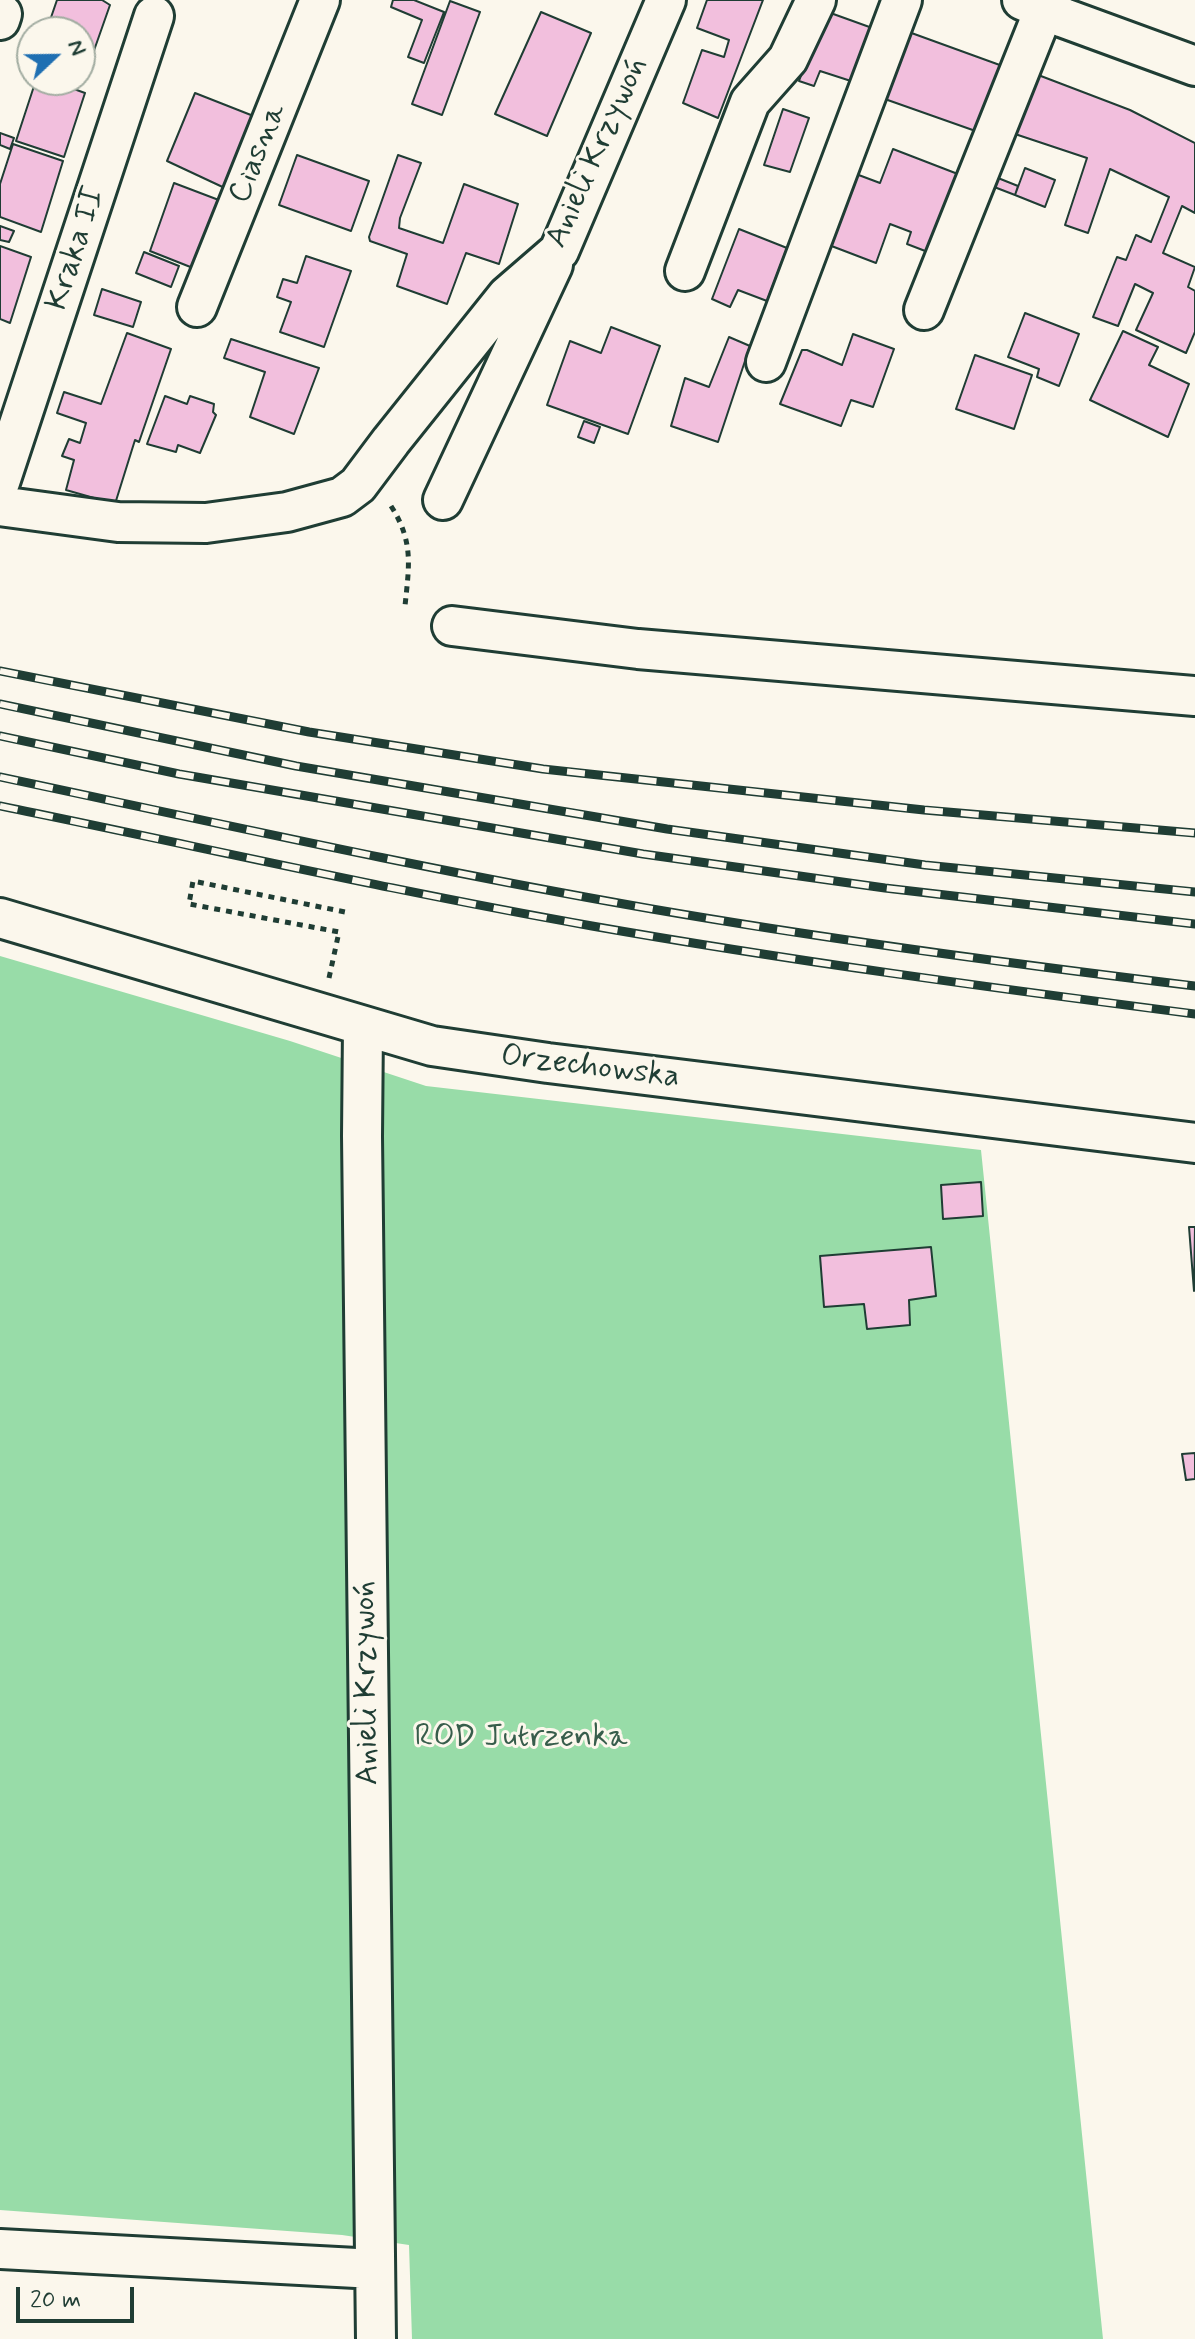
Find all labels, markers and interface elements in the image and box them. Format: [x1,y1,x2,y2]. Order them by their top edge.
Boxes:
north arrow [16,16,96,96]
text: N [61,36,92,60]
street label: Anieli Krzywoń [539,52,657,254]
street label: Ciasna [222,99,296,209]
street label: Kraka II [39,182,115,316]
street label: Orzechowska [498,1038,682,1098]
street label: Anieli Krzywoń [347,1580,389,1786]
park label: ROD Jutrzenka [415,1719,627,1757]
scale bar [20,2271,138,2321]
text: 20 m [30,2285,81,2316]

